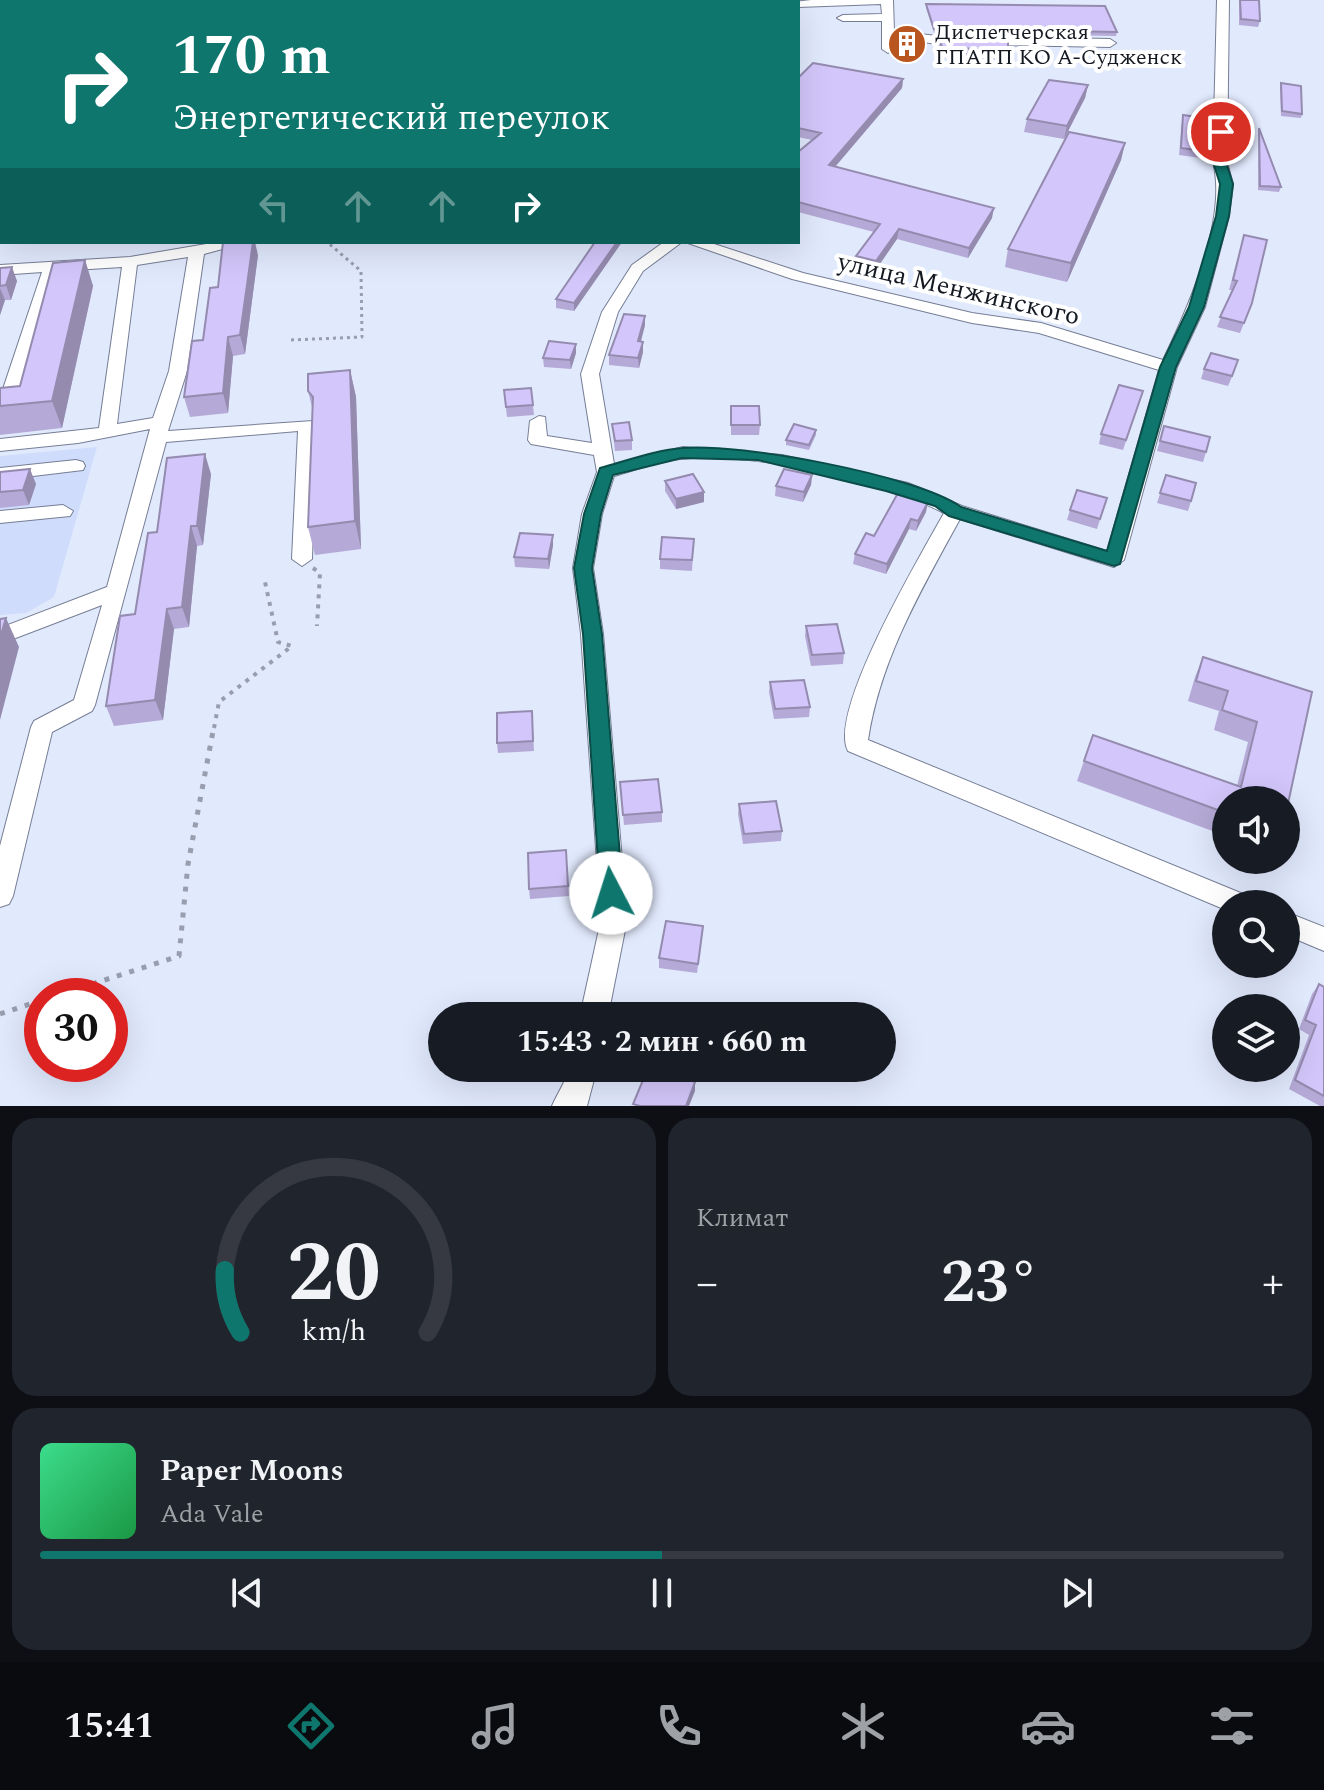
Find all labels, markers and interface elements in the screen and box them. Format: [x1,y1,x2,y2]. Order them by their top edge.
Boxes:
text: 170 m [172,14,331,99]
place label: Диспетчерская ГПАТП КО А-Судженск [935,16,1182,74]
building icon: Диспетчерская ГПАТП КО А-Судженск [886,23,928,65]
icon: right [40,32,144,136]
text: Энергетический переулок [172,91,610,146]
pin [1187,98,1255,166]
icon: arrive [1199,110,1243,154]
icon: left [252,184,296,228]
icon: ahead [336,184,380,228]
icon: ahead [420,184,464,228]
icon: right [504,184,548,228]
street label: улица Менжинского [833,241,1084,336]
map controls [1212,786,1300,1082]
button: sound [1212,786,1300,874]
position arrow [569,851,653,935]
button: search [1212,890,1300,978]
speed limit sign: 30 [24,978,128,1082]
button: layers [1212,994,1300,1082]
text: 15:43 · 2 мин · 660 m [517,1019,807,1065]
text: Климат [696,1198,788,1238]
text: 20 [287,1211,381,1338]
text: 23° [941,1237,1039,1329]
text: − [696,1250,718,1317]
text: + [1262,1250,1284,1317]
text: km/h [302,1310,366,1353]
text: Paper Moons [160,1448,344,1494]
text: Ada Vale [160,1494,263,1534]
icon: previous [225,1571,269,1615]
icon: pause [640,1571,684,1615]
icon: next [1055,1571,1099,1615]
icon: directions [283,1698,339,1754]
icon: music [467,1698,523,1754]
icon: phone [651,1698,707,1754]
icon: climate [835,1698,891,1754]
icon: car [1020,1698,1076,1754]
icon: filters [1204,1698,1260,1754]
text: 15:41 [64,1699,155,1754]

